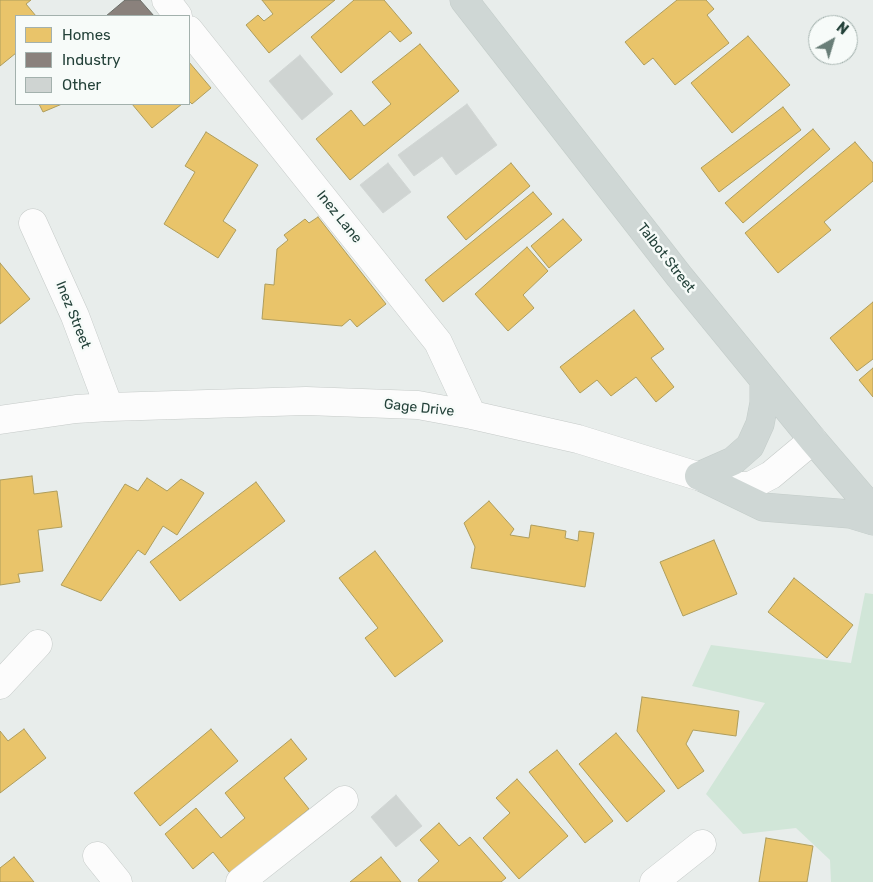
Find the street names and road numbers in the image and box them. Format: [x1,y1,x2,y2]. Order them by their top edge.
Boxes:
street label: Inez Lane [313,187,365,247]
street label: Talbot Street [634,220,698,296]
street label: Inez Street [52,279,94,351]
street label: Gage Drive [383,396,455,420]

